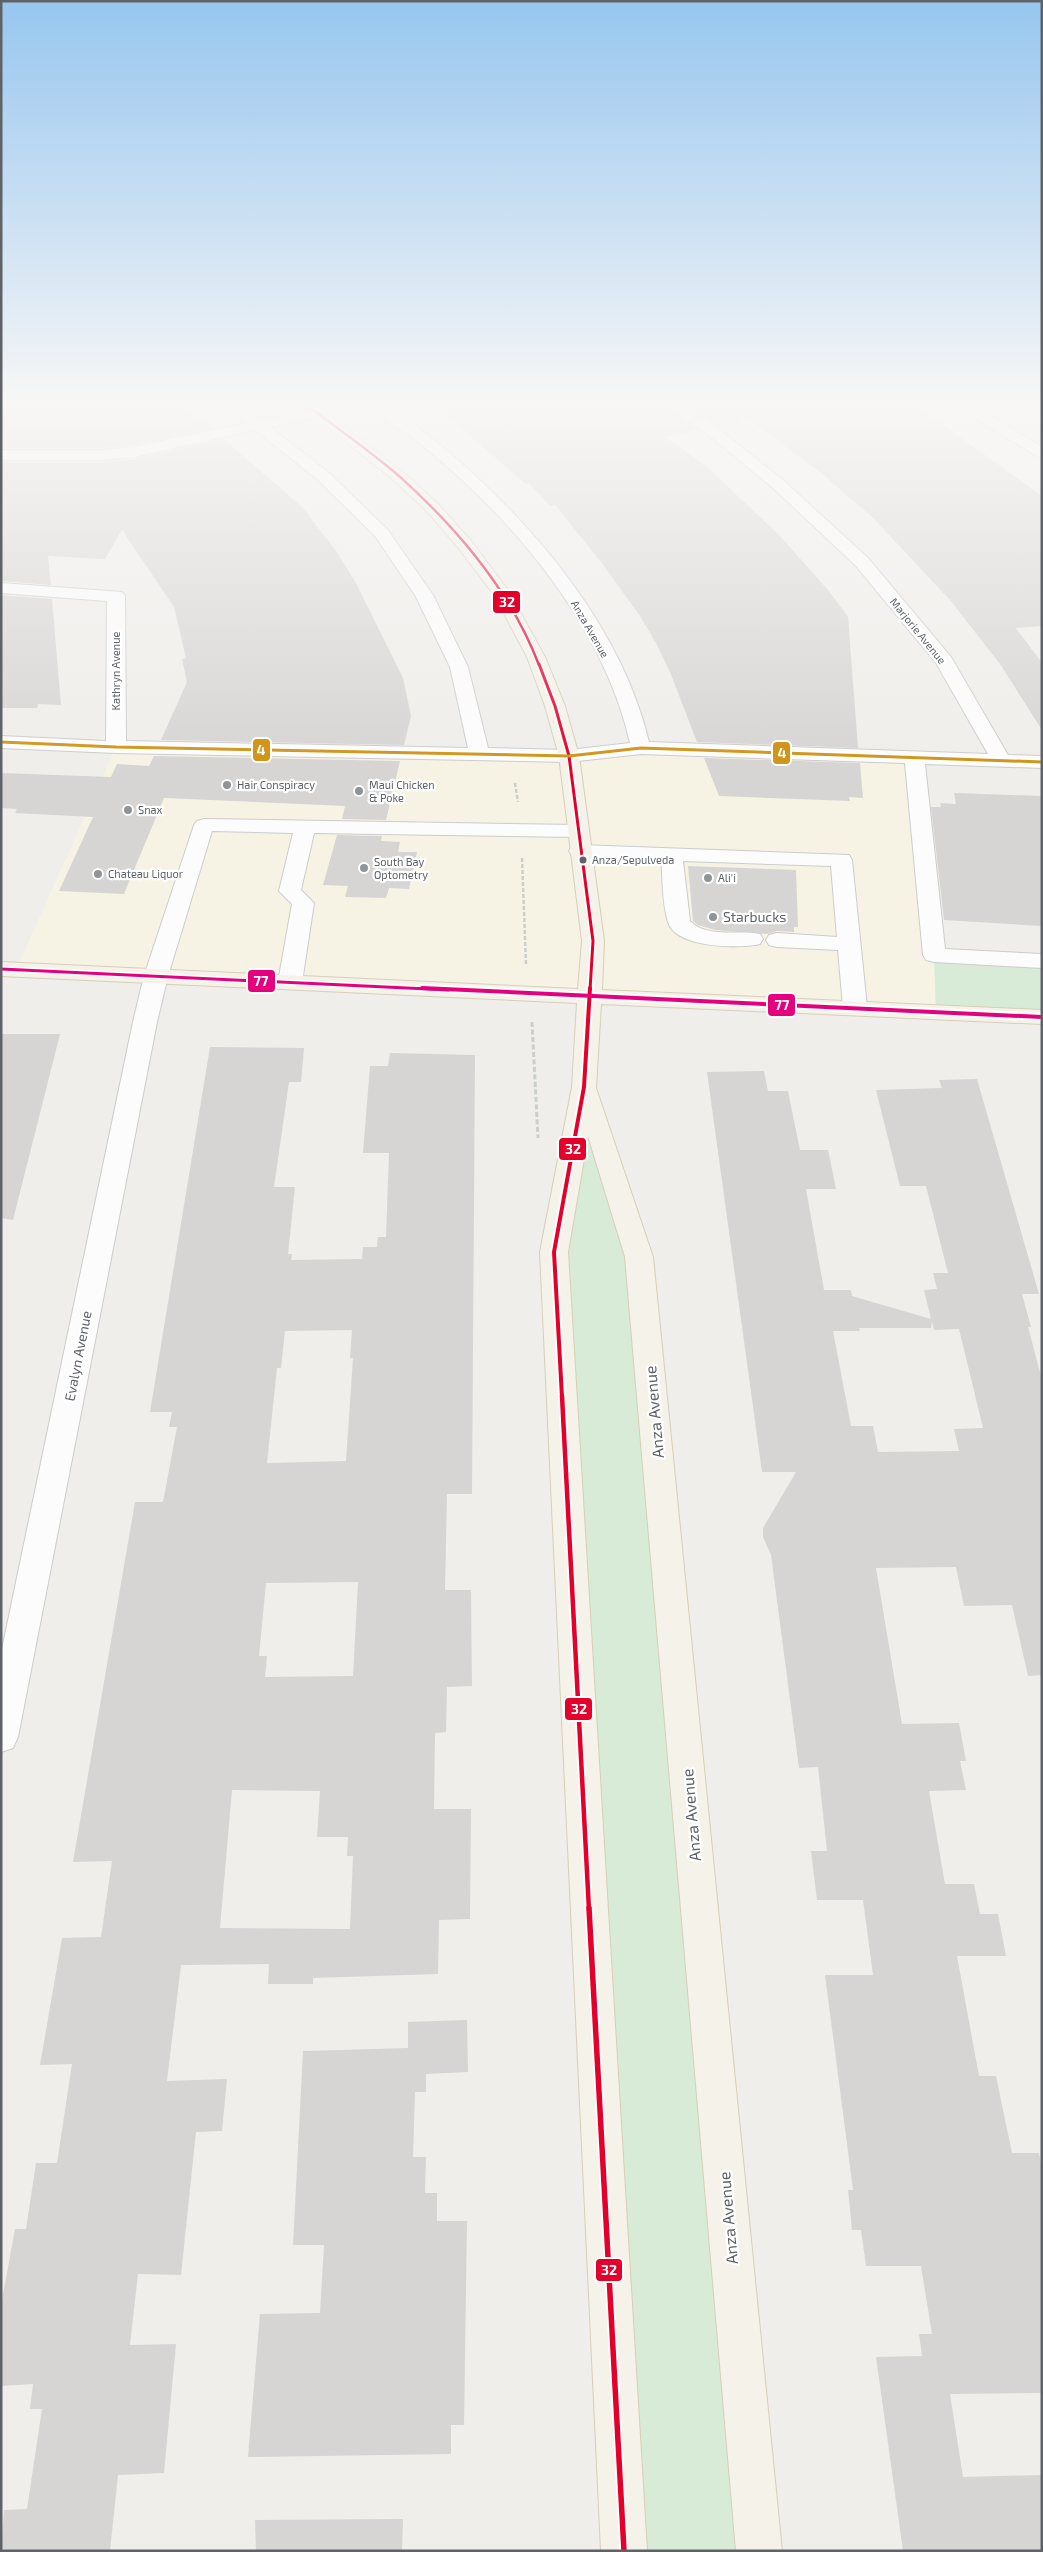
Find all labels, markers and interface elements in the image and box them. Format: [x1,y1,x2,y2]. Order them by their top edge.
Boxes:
line badge: 32 [492,590,521,614]
text: 32 [499,593,515,610]
street label: Marjorie Avenue [887,595,949,667]
street label: Anza Avenue [569,598,612,660]
street label: Kathryn Avenue [109,632,122,710]
line badge: 4 [252,738,271,762]
text: 4 [257,741,266,758]
line badge: 4 [772,741,791,765]
text: 4 [778,744,787,761]
place label: Hair Conspiracy [237,778,315,791]
place label: Maui Chicken & Poke [369,778,435,804]
marker: Hair Conspiracy [221,779,233,791]
marker: Maui Chicken & Poke [353,785,365,797]
place label: Snax [138,803,163,816]
marker: Snax [122,804,134,816]
place label: Anza/Sepulveda [592,853,674,866]
place label: South Bay Optometry [374,855,428,881]
marker: Anza/Sepulveda [578,855,588,865]
marker: South Bay Optometry [358,862,370,874]
place label: Chateau Liquor [108,867,184,880]
marker: Chateau Liquor [92,868,104,880]
place label: Ali'i [718,871,736,884]
marker: Ali'i [702,872,714,884]
place label: Starbucks [723,908,786,925]
marker: Starbucks [707,911,719,923]
line badge: 77 [247,969,276,993]
text: 77 [254,972,269,989]
line badge: 77 [767,993,796,1017]
text: 77 [775,996,790,1013]
line badge: 32 [558,1137,587,1161]
text: 32 [565,1140,581,1157]
street label: Evalyn Avenue [60,1309,95,1403]
street label: Anza Avenue [640,1365,667,1459]
line badge: 32 [564,1697,593,1721]
text: 32 [571,1700,587,1717]
street label: Anza Avenue [677,1768,704,1862]
street label: Anza Avenue [714,2171,741,2265]
line badge: 32 [595,2258,623,2282]
text: 32 [601,2261,617,2278]

